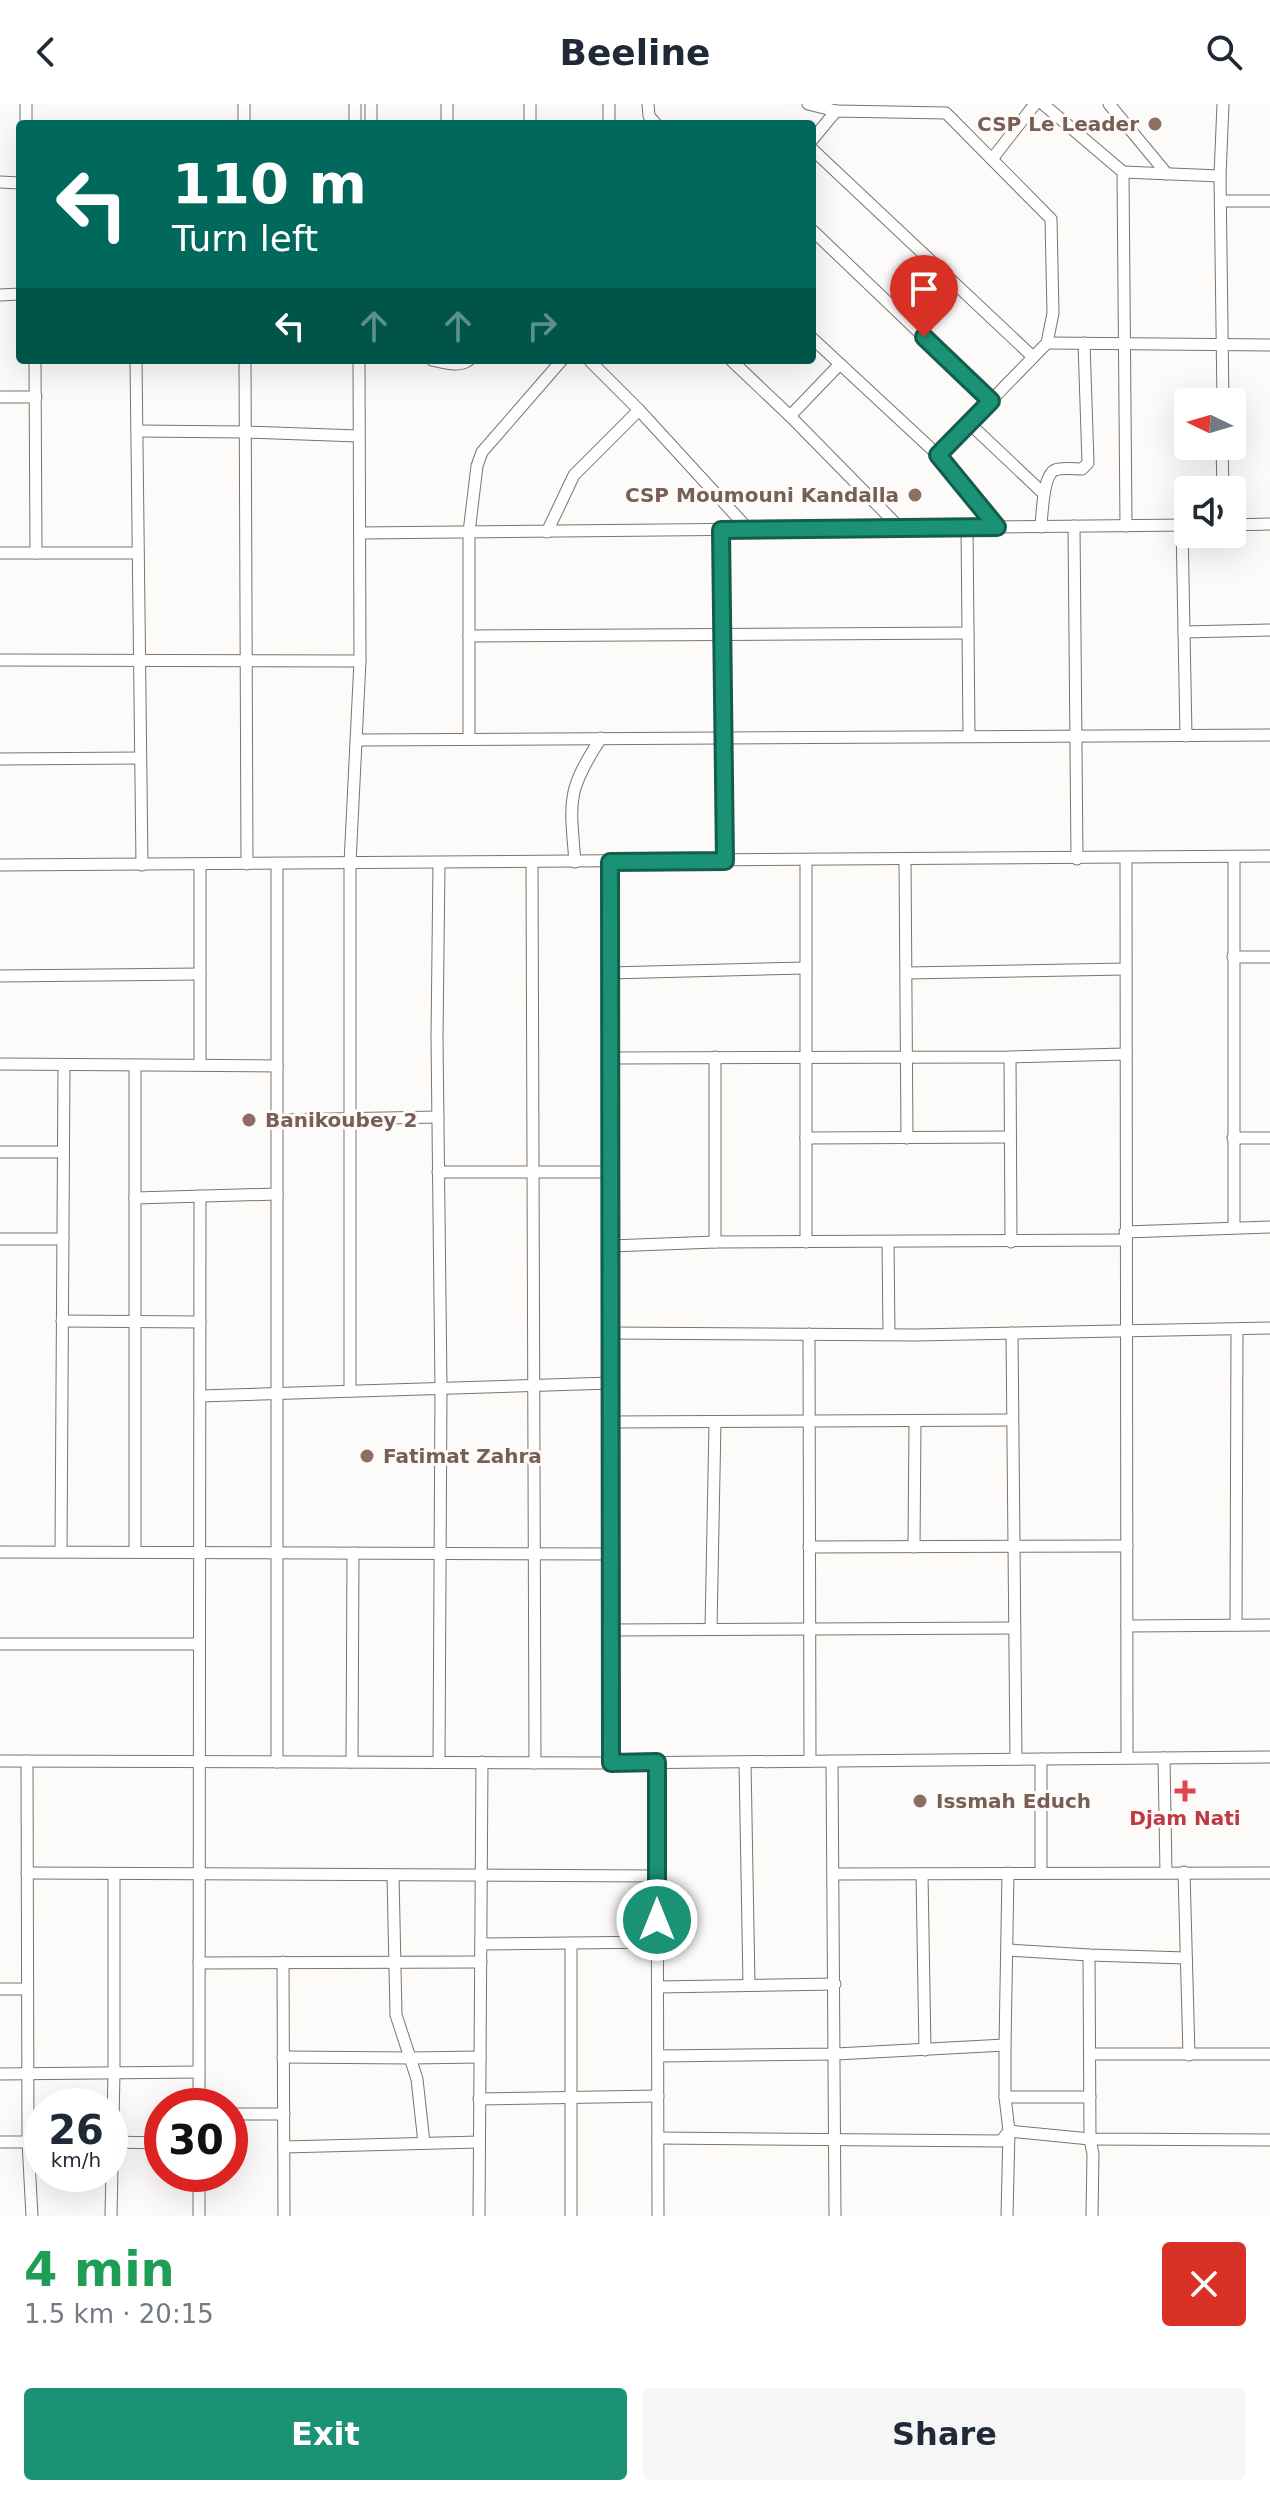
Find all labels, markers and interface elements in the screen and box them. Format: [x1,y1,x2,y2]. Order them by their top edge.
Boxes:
icon: back [24,30,68,74]
icon: search [1202,30,1246,74]
text: Beeline [560,32,711,73]
place label: CSP Le Leader [977,112,1139,136]
marker: CSP Le Leader [1146,115,1164,133]
text: 110 m [172,151,367,216]
icon: left [40,152,144,256]
text: Turn left [172,218,318,259]
pin [890,255,958,337]
icon: arrive [902,267,946,311]
icon: left [268,304,312,348]
icon: ahead [352,304,396,348]
icon: ahead [436,304,480,348]
icon: right [520,304,564,348]
north arrow [1174,388,1246,460]
map controls [1174,388,1246,548]
button: sound [1174,476,1246,548]
place label: CSP Moumouni Kandalla [625,483,899,507]
marker: CSP Moumouni Kandalla [906,486,924,504]
place label: Banikoubey 2 [265,1108,417,1132]
marker: Banikoubey 2 [240,1111,258,1129]
place label: Fatimat Zahra [383,1444,542,1468]
marker: Fatimat Zahra [358,1447,376,1465]
marker: Djam Nati [1174,1780,1196,1802]
place label: Issmah Educh [936,1789,1091,1813]
marker: Issmah Educh [911,1792,929,1810]
place label: Djam Nati [1129,1806,1241,1830]
position arrow [615,1878,699,1962]
speed limit sign: 30 [144,2088,248,2192]
text: 26 [48,2107,104,2153]
text: km/h [51,2148,101,2172]
text: 4 min [24,2241,175,2297]
button: close [1162,2242,1246,2326]
text: 1.5 km · 20:15 [24,2299,214,2329]
button: Exit [24,2388,627,2480]
button: Share [643,2388,1246,2480]

